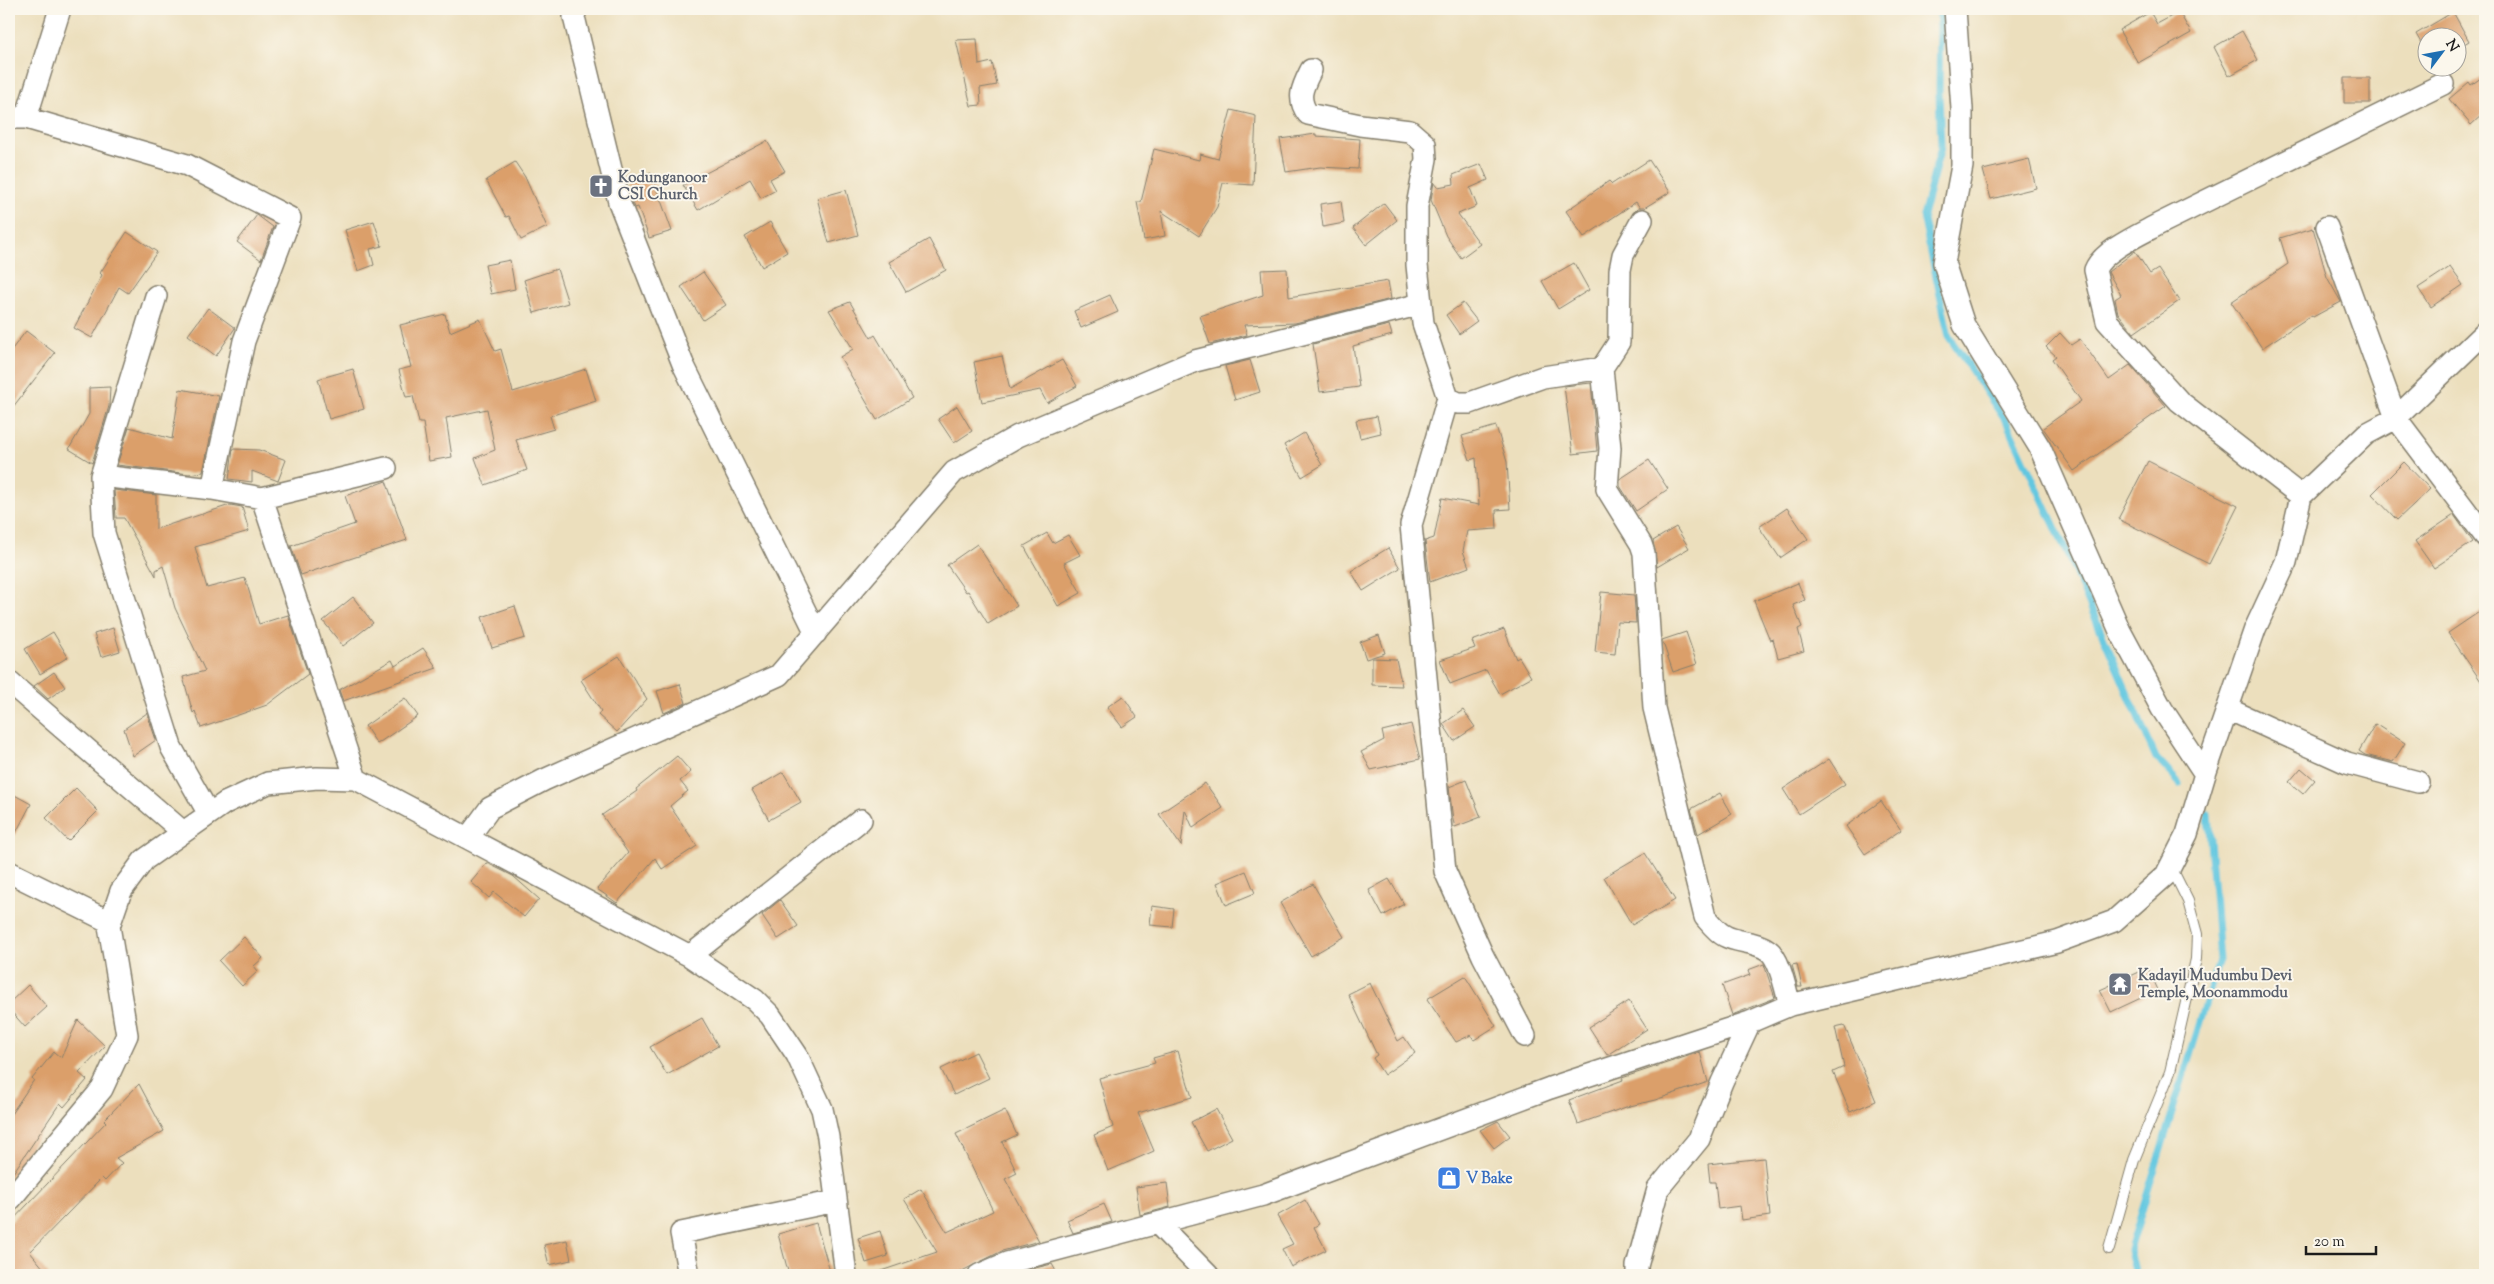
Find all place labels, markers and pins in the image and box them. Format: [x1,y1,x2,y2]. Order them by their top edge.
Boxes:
place label: Kodunganoor CSI Church [618,168,707,206]
church icon: Kodunganoor CSI Church [588,173,614,199]
place label: Kadayil Mudumbu Devi Temple, Moonammodu [2138,966,2293,1004]
temple icon: Kadayil Mudumbu Devi Temple, Moonammodu [2107,971,2133,997]
shop icon: V Bake [1436,1165,1462,1191]
place label: V Bake [1466,1169,1513,1190]

